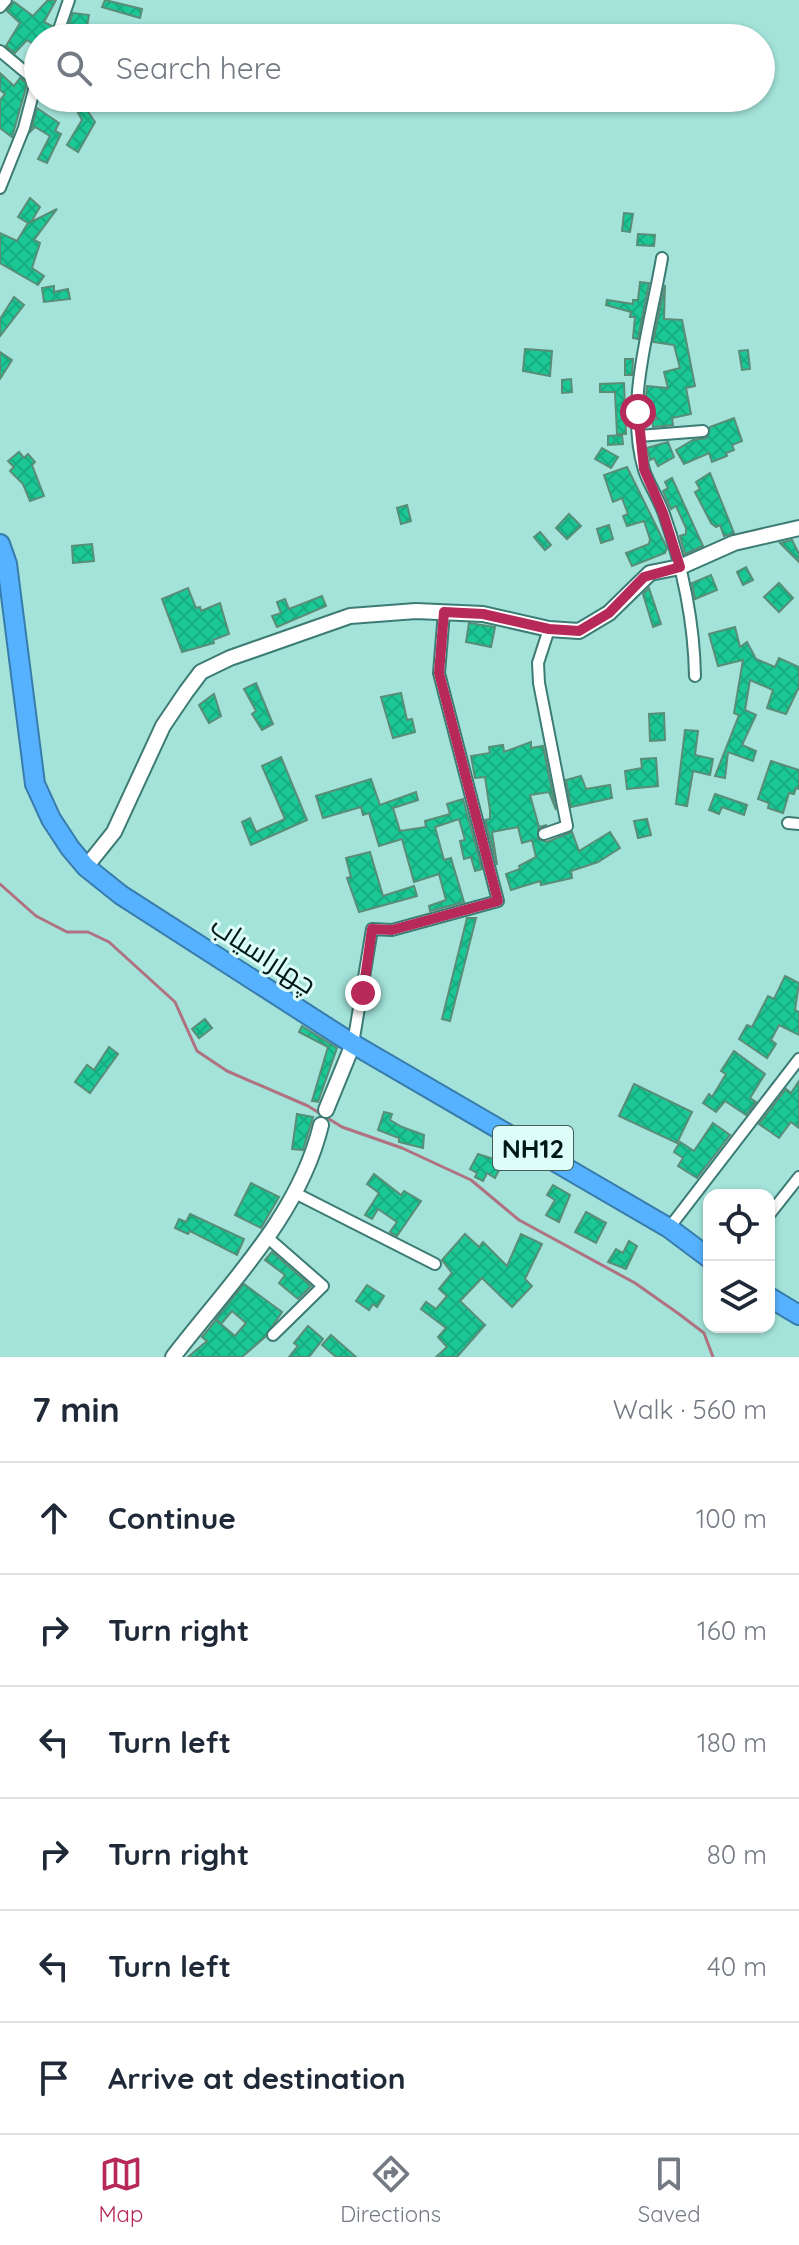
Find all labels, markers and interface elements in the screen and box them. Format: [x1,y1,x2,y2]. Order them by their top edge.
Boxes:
search box [24,24,775,112]
icon: search [52,46,96,90]
text: Search here [116,49,282,87]
route start [620,394,656,430]
street label: چهاراسیاب [203,907,323,1003]
route end [345,975,381,1011]
road number: NH12 [493,1126,573,1170]
map controls [703,1189,775,1333]
button: locate [703,1189,775,1261]
button: layers [703,1261,775,1333]
text: 7 min [32,1388,120,1431]
text: Walk · 560 m [613,1393,767,1426]
icon: ahead [32,1496,76,1540]
text: Continue [108,1499,236,1537]
text: 100 m [696,1502,767,1535]
icon: right [32,1608,76,1652]
text: Turn right [108,1611,249,1649]
text: 160 m [697,1614,767,1647]
icon: left [32,1720,76,1764]
text: Turn left [108,1723,231,1761]
text: 180 m [697,1726,767,1759]
icon: right [32,1832,76,1876]
text: Turn right [108,1835,249,1873]
text: 80 m [707,1838,767,1871]
icon: left [32,1944,76,1988]
text: Turn left [108,1947,231,1985]
text: 40 m [707,1950,767,1983]
icon: arrive [32,2056,76,2100]
text: Arrive at destination [108,2059,406,2097]
tab: Map [98,2152,143,2228]
tab: Directions [340,2152,441,2228]
tab: Saved [638,2152,701,2228]

